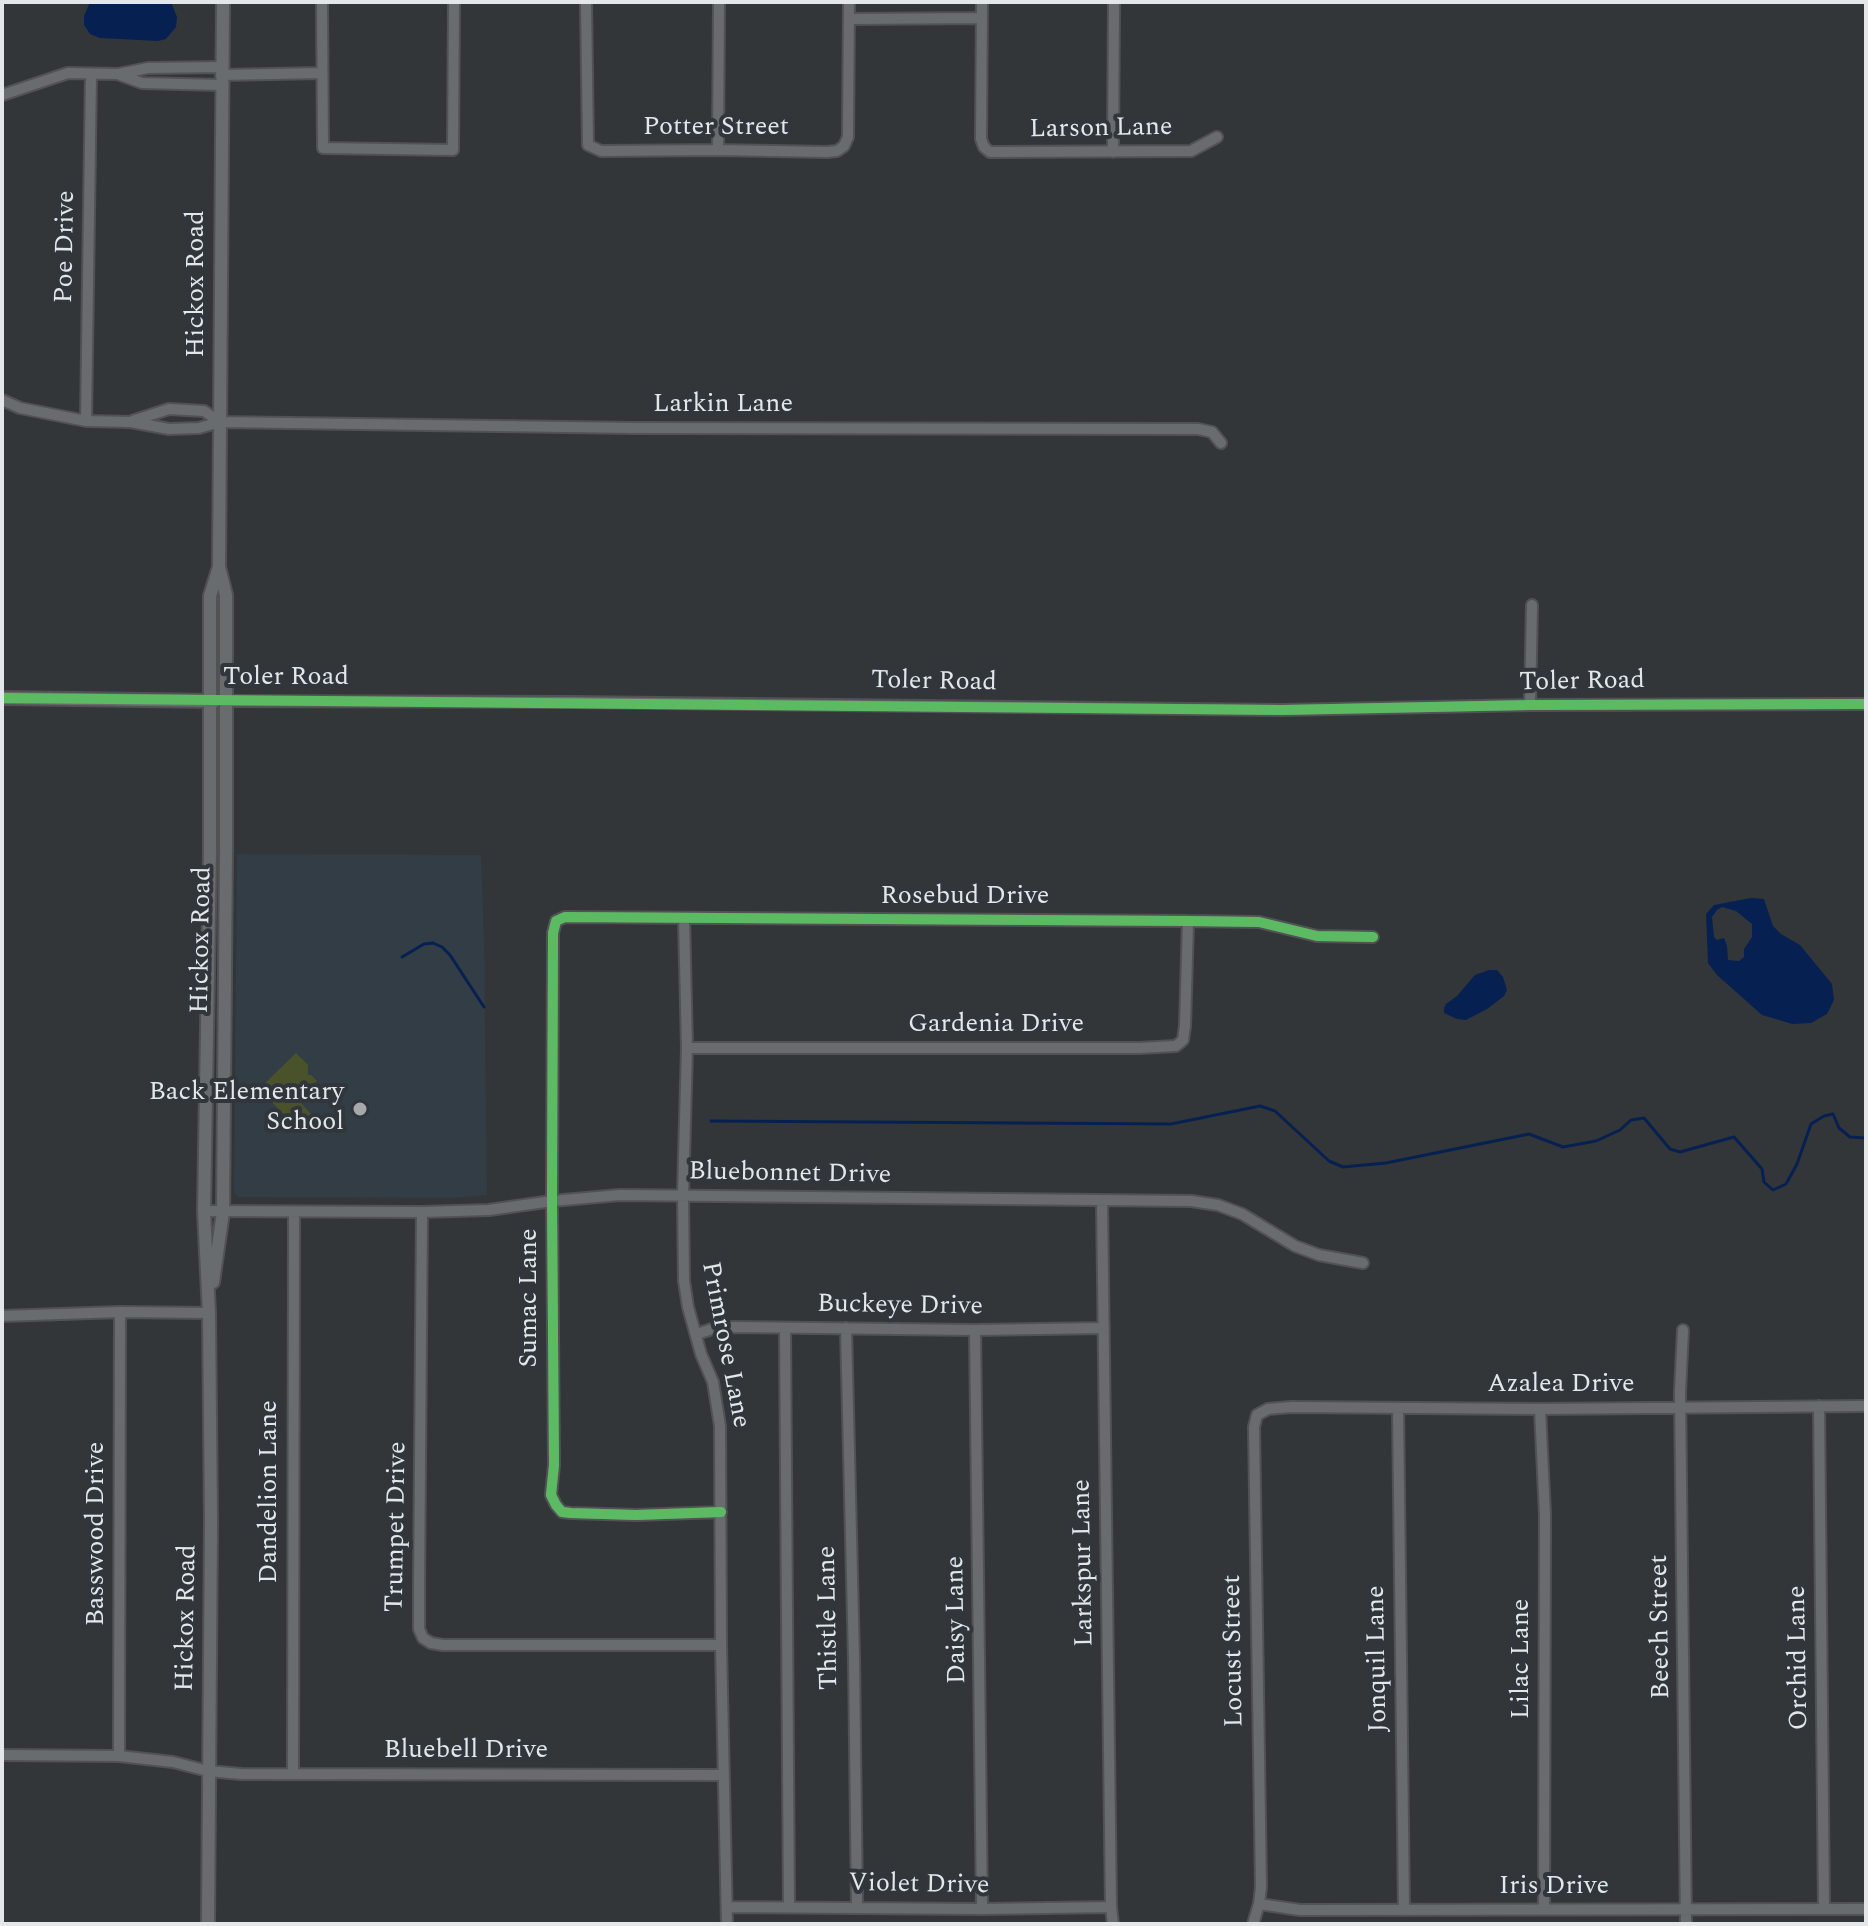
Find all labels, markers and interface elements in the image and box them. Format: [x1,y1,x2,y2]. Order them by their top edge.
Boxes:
street label: Potter Street [643,113,789,145]
street label: Larson Lane [1029,113,1173,147]
street label: Poe Drive [50,190,84,304]
street label: Hickox Road [182,210,214,358]
street label: Larkin Lane [653,390,793,422]
street label: Toler Road [223,663,349,695]
street label: Toler Road [871,666,997,700]
street label: Toler Road [1519,666,1645,700]
street label: Hickox Road [186,866,220,1014]
street label: Rosebud Drive [881,882,1049,914]
street label: Gardenia Drive [908,1010,1084,1042]
place label: Back Elementary School [149,1078,344,1140]
marker: Back Elementary School [351,1100,369,1118]
street label: Bluebonnet Drive [688,1158,892,1192]
street label: Sumac Lane [515,1228,547,1368]
street label: Primrose Lane [693,1259,755,1431]
street label: Buckeye Drive [817,1290,983,1324]
street label: Azalea Drive [1487,1370,1635,1402]
street label: Dandelion Lane [255,1400,287,1584]
street label: Trumpet Drive [381,1441,415,1613]
street label: Basswood Drive [82,1442,114,1626]
street label: Larkspur Lane [1068,1479,1102,1647]
street label: Hickox Road [171,1544,205,1692]
street label: Thistle Lane [813,1546,847,1690]
street label: Beech Street [1645,1554,1679,1700]
street label: Daisy Lane [941,1556,975,1684]
street label: Locust Street [1218,1574,1252,1728]
street label: Jonquil Lane [1362,1585,1396,1733]
street label: Orchid Lane [1783,1585,1817,1731]
street label: Lilac Lane [1507,1599,1539,1719]
street label: Bluebell Drive [384,1736,548,1768]
street label: Violet Drive [848,1869,990,1903]
street label: Iris Drive [1499,1872,1609,1904]

